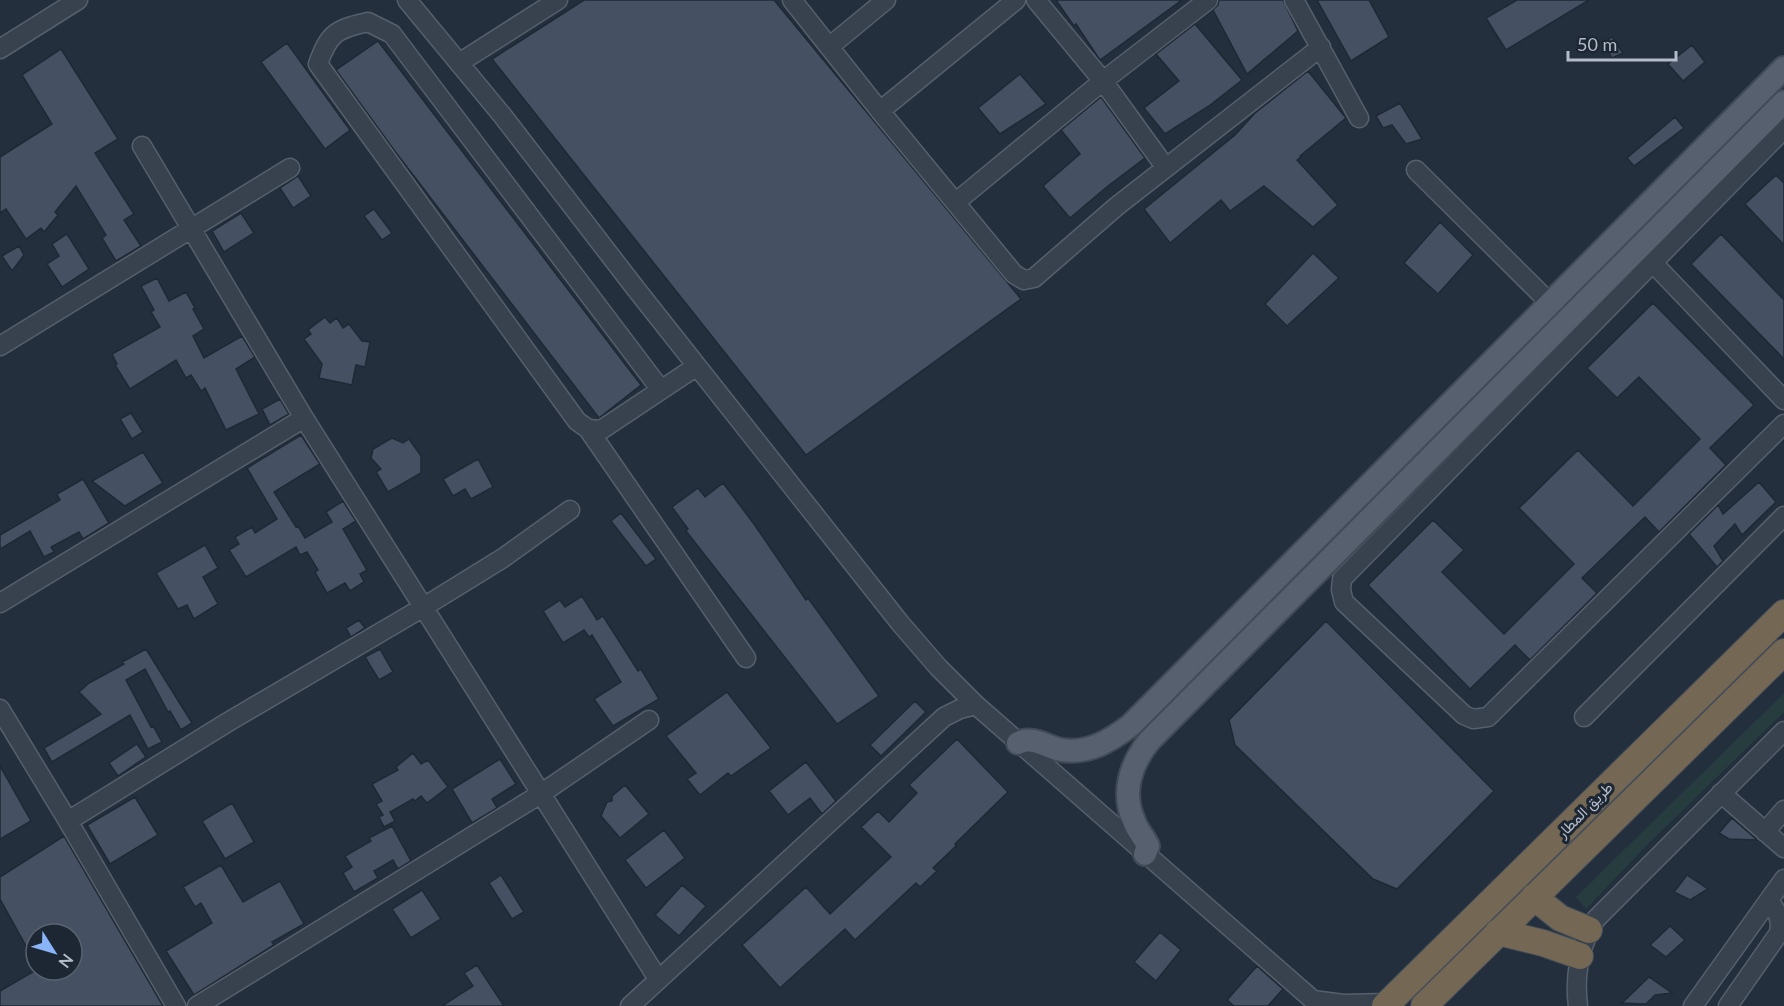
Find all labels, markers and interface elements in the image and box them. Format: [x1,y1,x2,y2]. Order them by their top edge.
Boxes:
scale bar [1568,24,1676,62]
text: 50 m [1577,33,1617,55]
street label: طريق المطار [1552,778,1617,843]
north arrow [24,922,84,982]
text: N [55,951,78,972]

